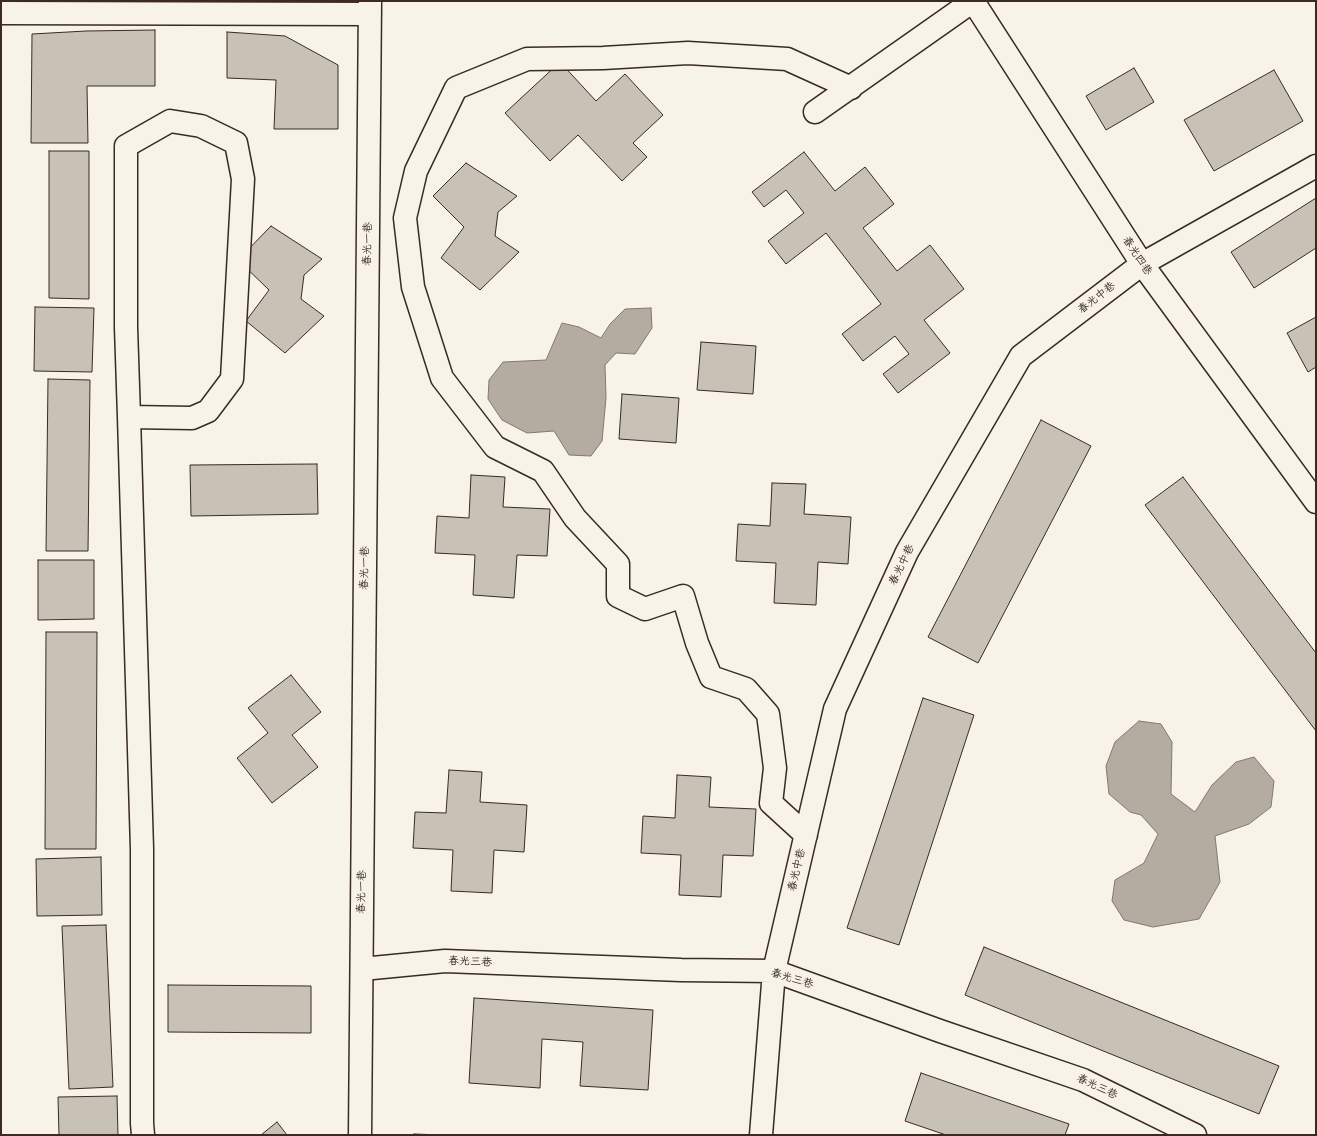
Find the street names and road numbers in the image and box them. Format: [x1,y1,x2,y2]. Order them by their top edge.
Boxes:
street label: 春光一巷 [361,222,375,266]
street label: 春光四巷 [1119,234,1155,278]
street label: 春光中巷 [1076,279,1118,317]
street label: 春光中巷 [886,542,918,588]
street label: 春光一巷 [358,546,372,590]
street label: 春光中巷 [786,847,808,893]
street label: 春光一巷 [355,870,369,914]
street label: 春光三巷 [448,955,492,969]
street label: 春光三巷 [769,966,815,992]
street label: 春光三巷 [1074,1072,1120,1102]

